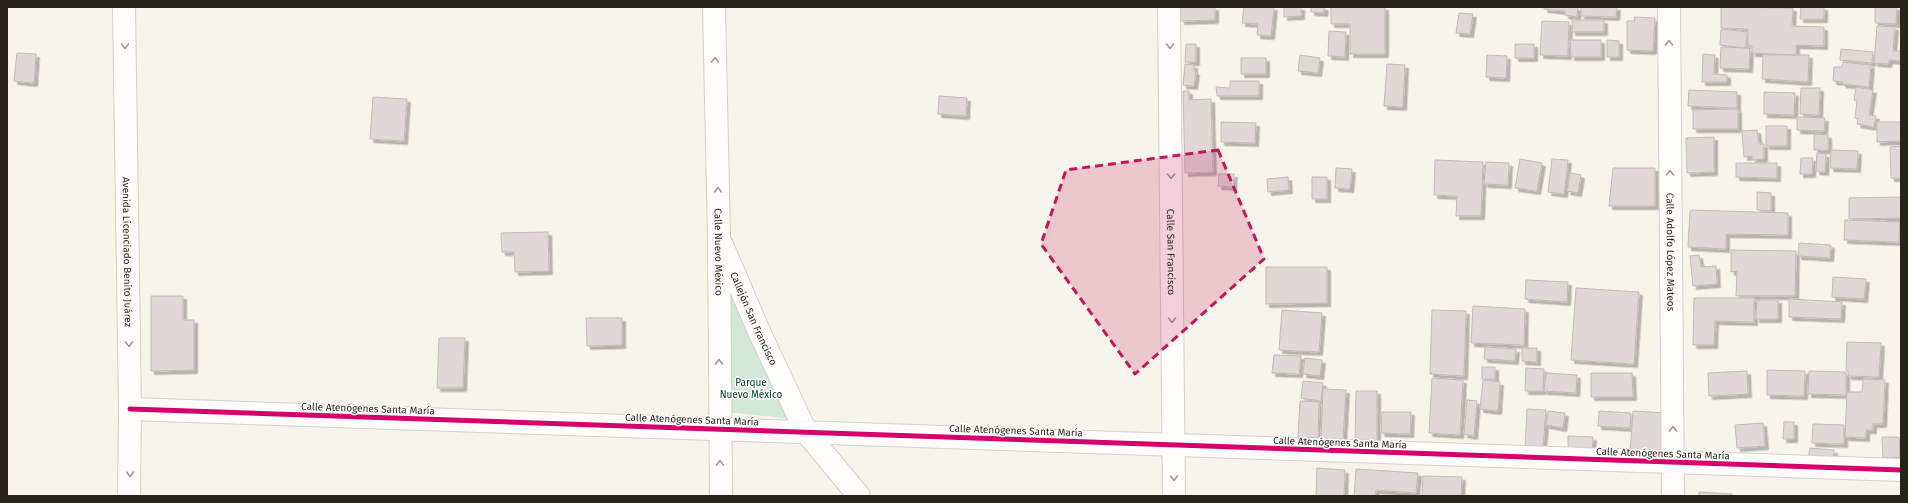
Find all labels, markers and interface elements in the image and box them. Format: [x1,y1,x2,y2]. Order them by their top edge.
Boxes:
one-way arrow [1665,40,1673,46]
one-way arrow [121,43,129,49]
one-way arrow [1166,43,1174,49]
one-way arrow [711,57,719,63]
one-way arrow [1666,170,1674,176]
one-way arrow [1167,173,1175,179]
street label: Avenida Licenciado Benito Juárez [120,177,134,328]
one-way arrow [714,187,722,193]
street label: Calle Adolfo López Mateos [1664,193,1676,312]
street label: Calle Nuevo México [711,208,724,296]
street label: Calle San Francisco [1164,209,1177,295]
street label: Callejón San Francisco [727,270,779,367]
one-way arrow [1168,317,1176,323]
one-way arrow [125,341,133,347]
one-way arrow [715,359,723,365]
park label: Parque Nuevo México [720,377,782,401]
street label: Calle Atenógenes Santa María [301,400,435,417]
street label: Calle Atenógenes Santa María [625,411,759,428]
street label: Calle Atenógenes Santa María [949,422,1083,439]
one-way arrow [1668,426,1677,432]
street label: Calle Atenógenes Santa María [1273,434,1407,451]
street label: Calle Atenógenes Santa María [1596,445,1730,462]
one-way arrow [716,460,724,466]
one-way arrow [125,471,134,477]
one-way arrow [1169,475,1178,481]

